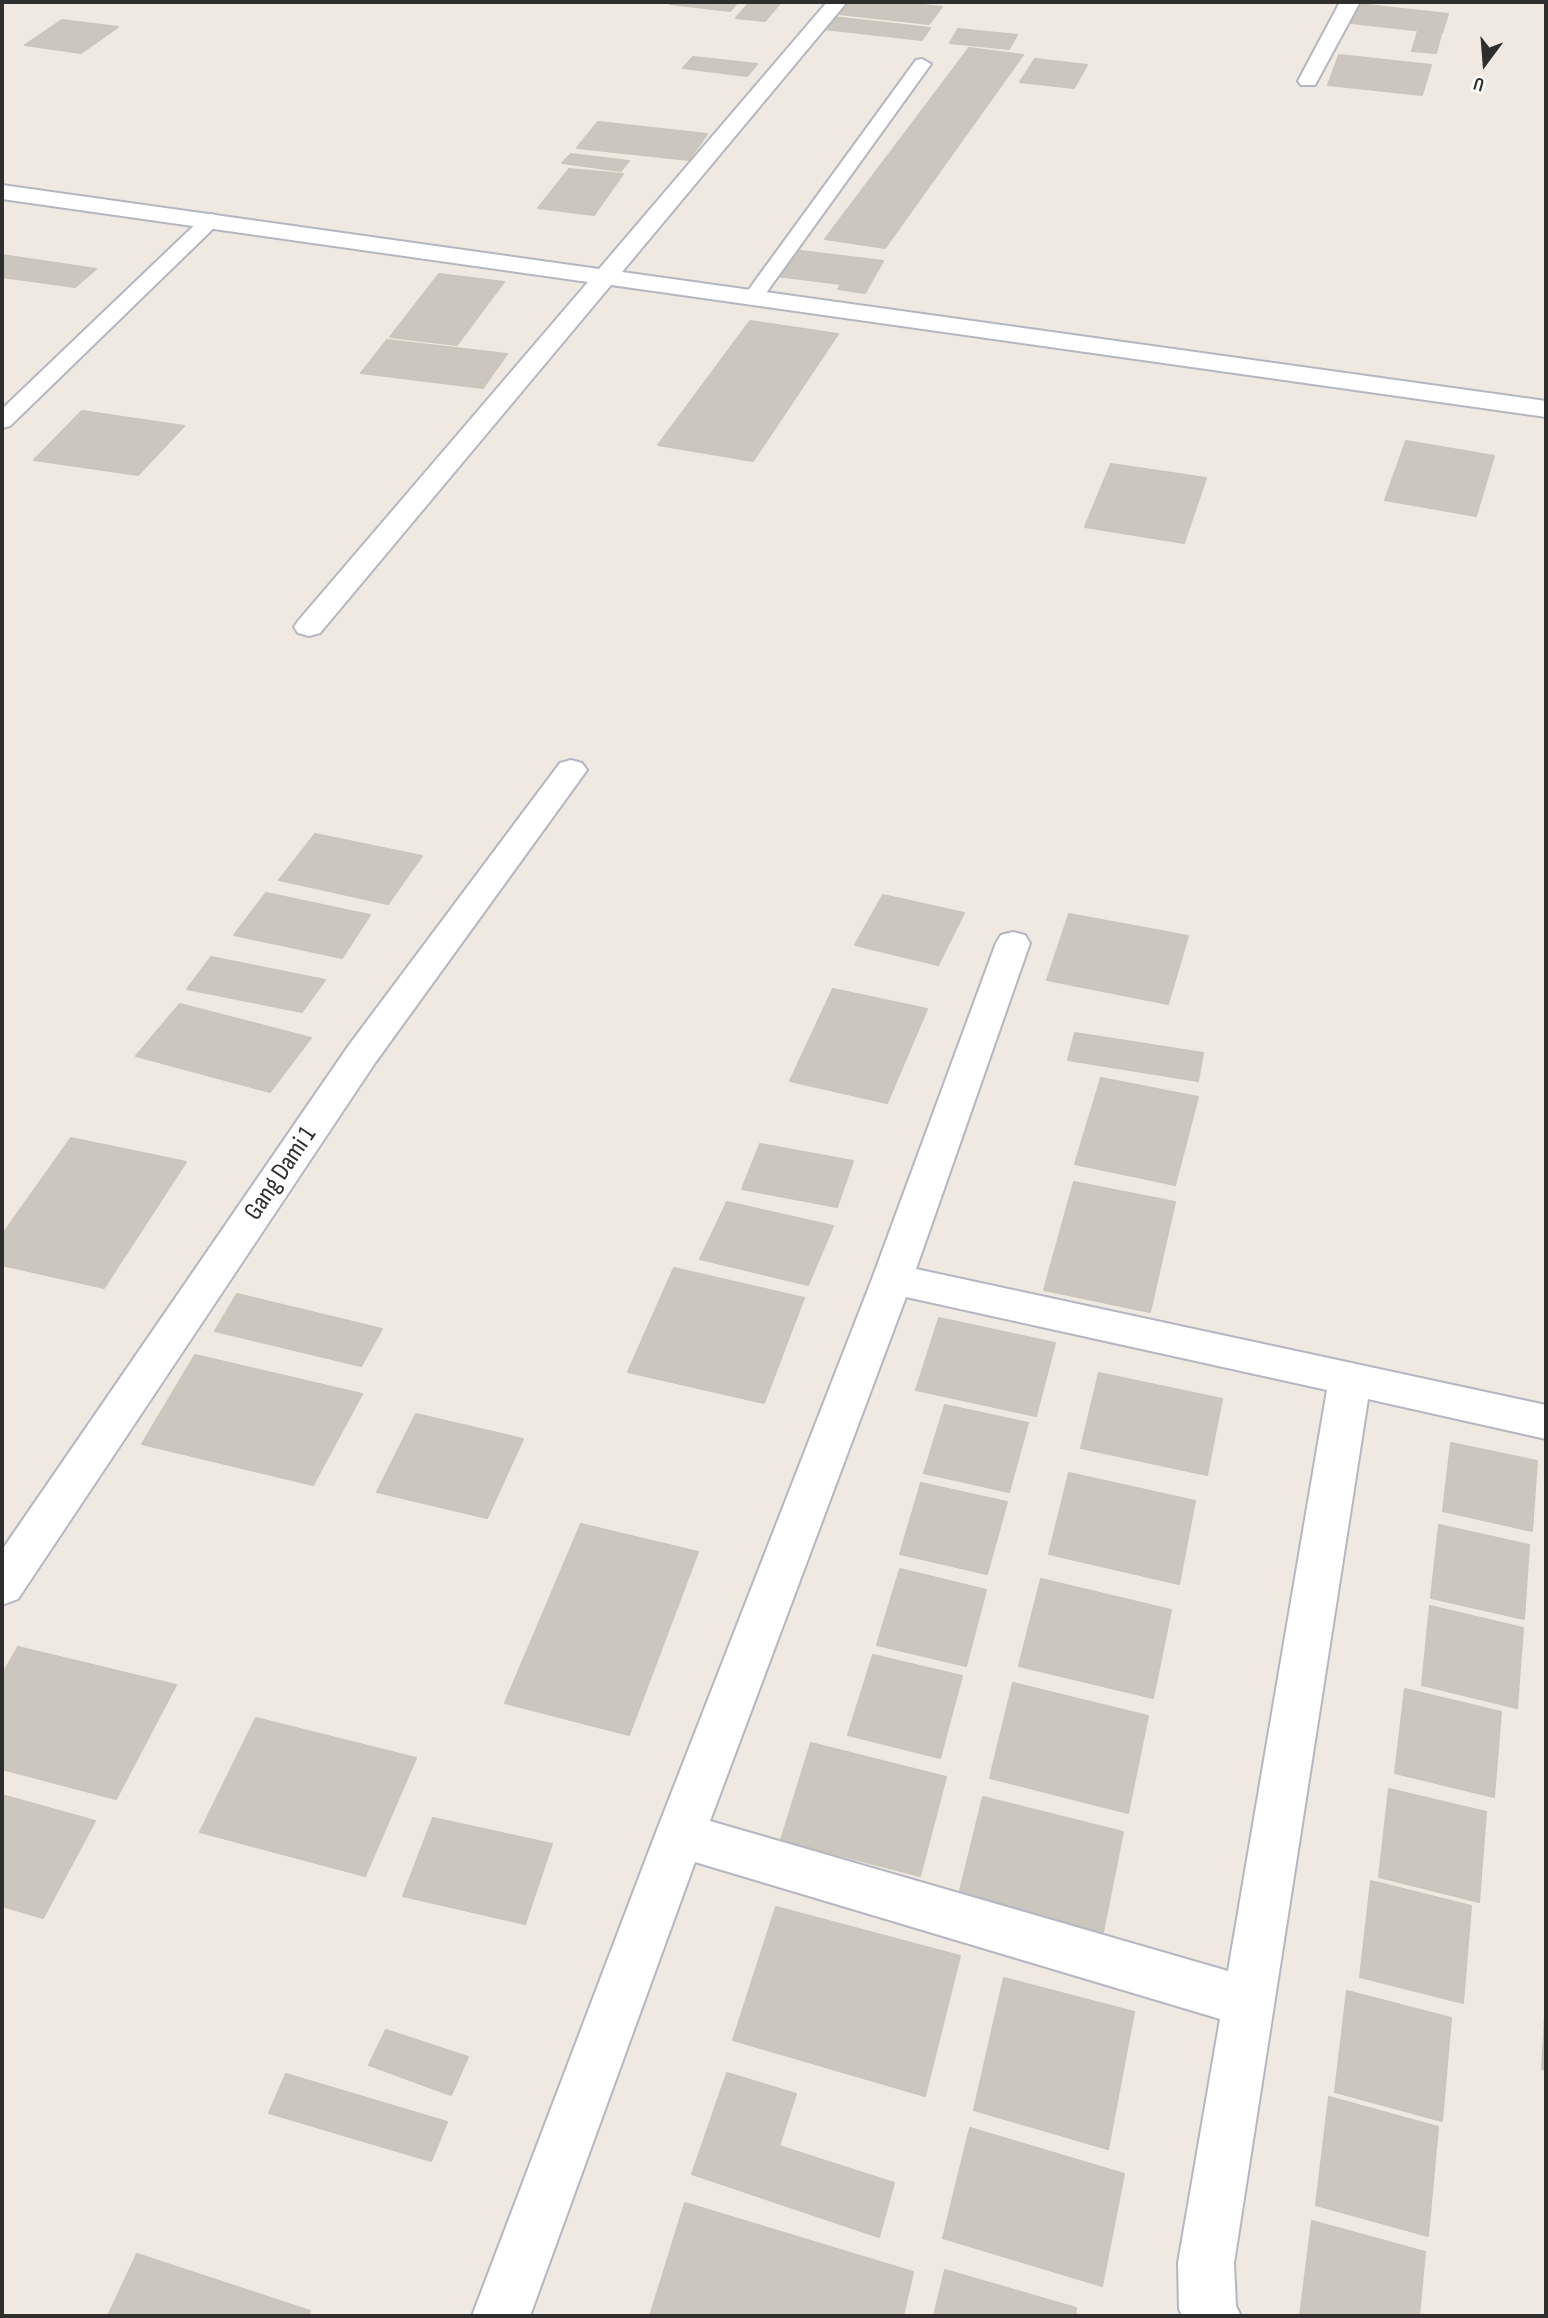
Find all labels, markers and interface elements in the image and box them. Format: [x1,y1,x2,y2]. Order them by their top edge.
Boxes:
north arrow [1450,28,1520,98]
text: U [1471,71,1487,96]
street label: Gang Dami 1 [238,1121,324,1227]

